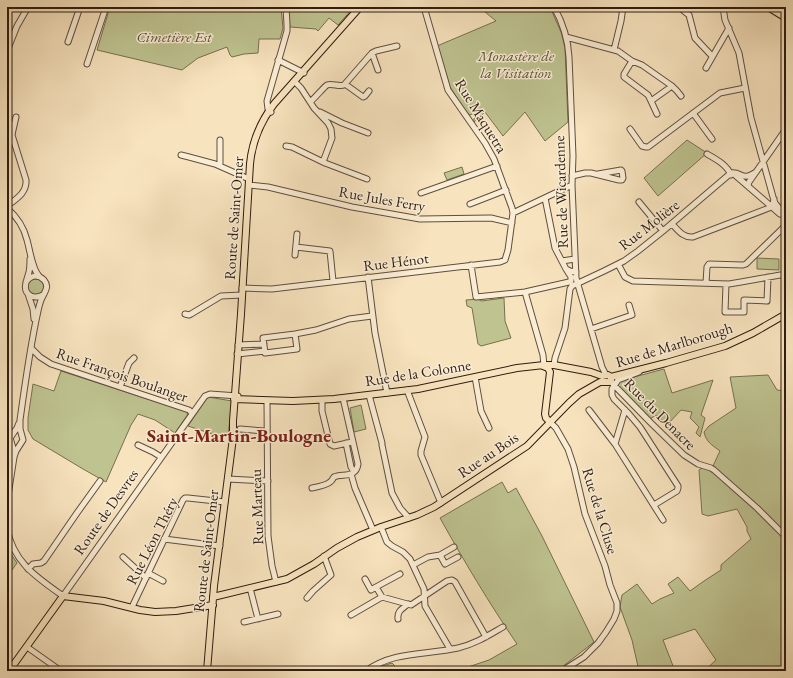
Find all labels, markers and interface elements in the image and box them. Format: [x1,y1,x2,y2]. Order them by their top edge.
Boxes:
park label: Cimetière Est [136,27,212,46]
park label: Monastère de la Visitation [477,46,555,82]
street label: Rue Maquetra [451,75,512,156]
street label: Rue de Wicardenne [549,135,572,249]
street label: Route de Saint-Omer [220,156,247,280]
street label: Rue Jules Ferry [337,182,427,216]
street label: Rue Molière [615,195,683,254]
street label: Rue Hénot [362,248,430,275]
street label: Rue de Marlborough [613,318,735,371]
street label: Rue François Boulanger [54,343,190,406]
street label: Rue de la Colonne [364,355,472,390]
street label: Rue du Denacre [620,374,700,454]
district label: Saint-Martin-Boulogne [147,423,331,448]
street label: Rue au Bois [454,427,522,482]
street label: Route de Desvres [69,465,142,558]
street label: Rue de la Cluse [578,465,623,556]
street label: Rue Marteau [246,469,267,545]
street label: Route de Saint-Omer [189,489,222,613]
street label: Rue Léon Théry [121,494,182,588]

